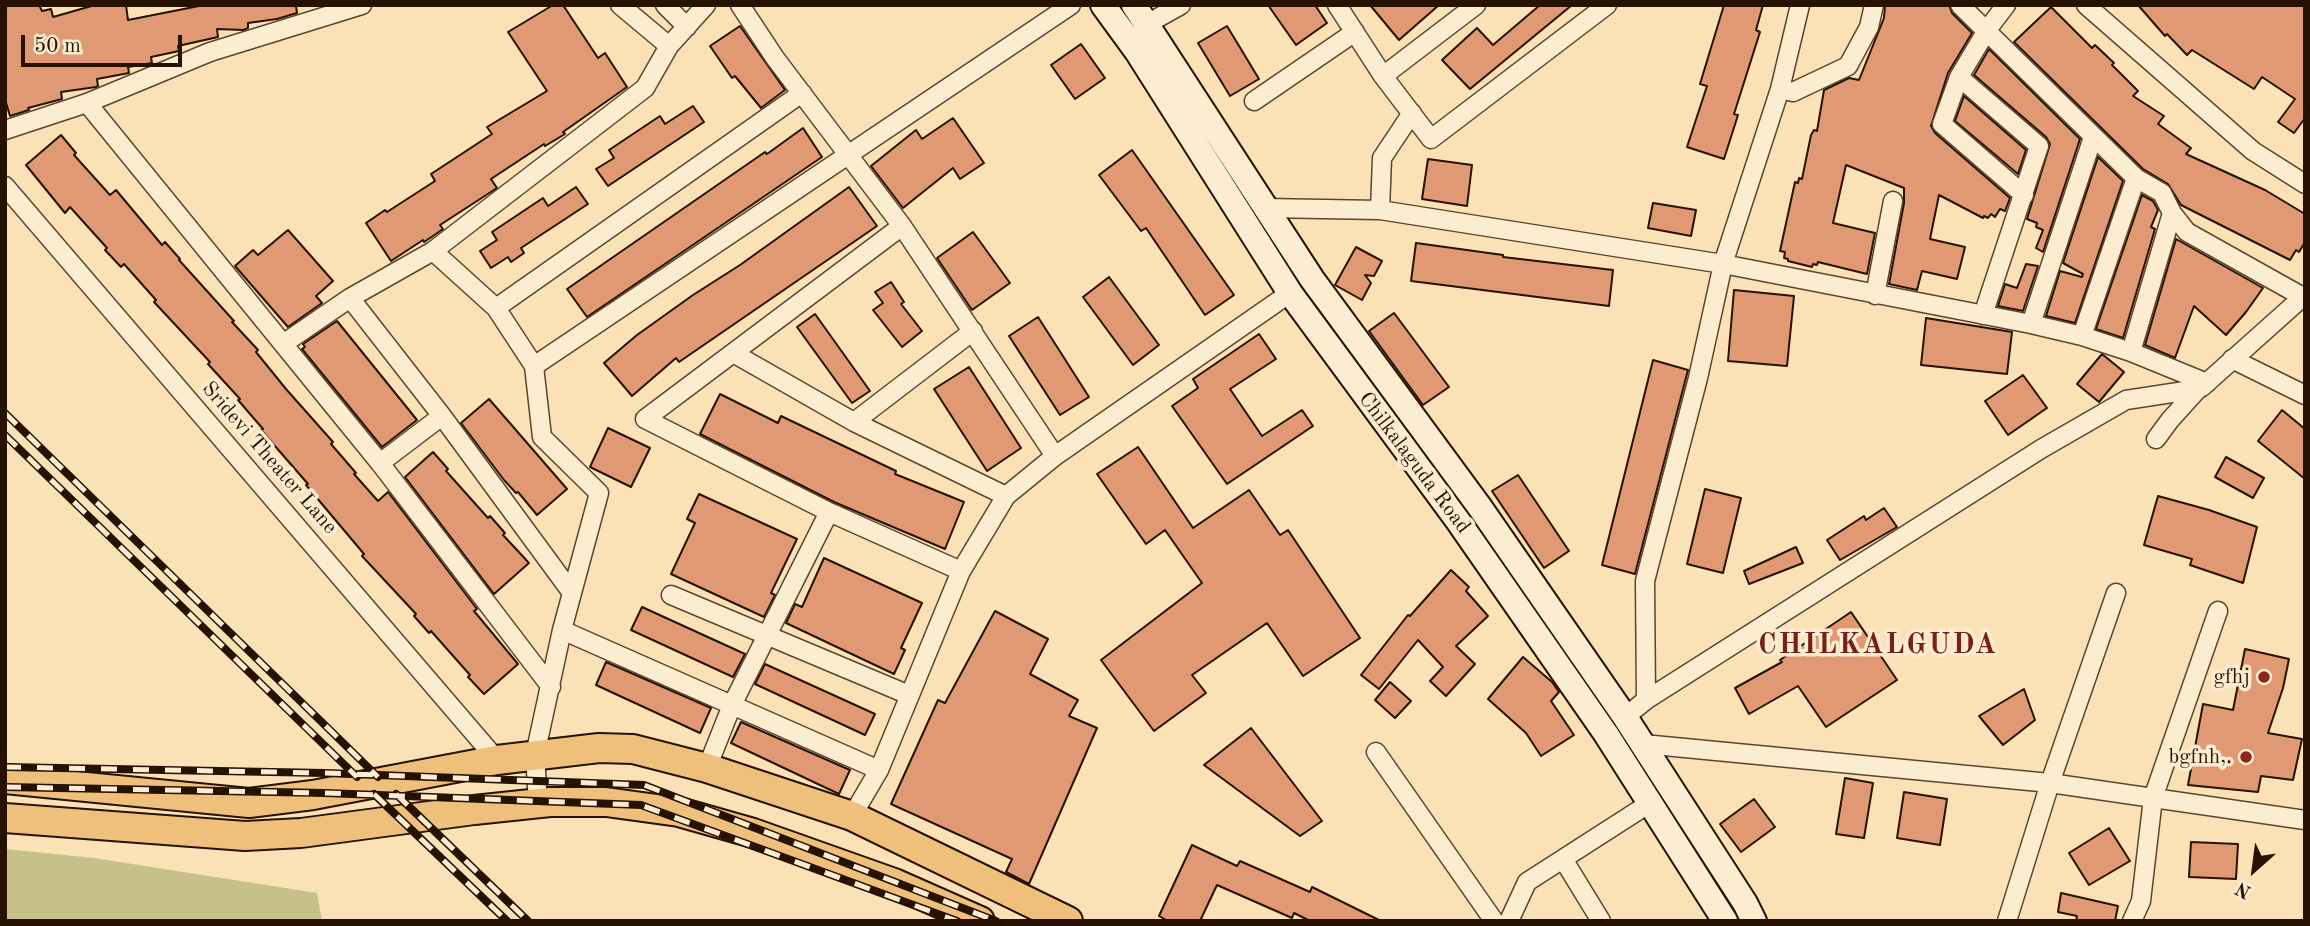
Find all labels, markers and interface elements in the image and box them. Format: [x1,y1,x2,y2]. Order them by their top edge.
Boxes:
scale bar [24,21,186,65]
text: 50 m [34,36,81,57]
street label: Sridevi Theater Lane [196,377,342,539]
street label: Chilkalaguda Road [1353,387,1475,539]
district label: CHILKALGUDA [1759,629,1997,663]
place label: gfhj [2214,664,2250,690]
marker: gfhj [2256,669,2272,685]
place label: bgfnh,. [2168,744,2232,770]
marker: bgfnh,. [2238,749,2254,765]
north arrow [2219,835,2289,905]
text: N [2233,877,2255,901]

